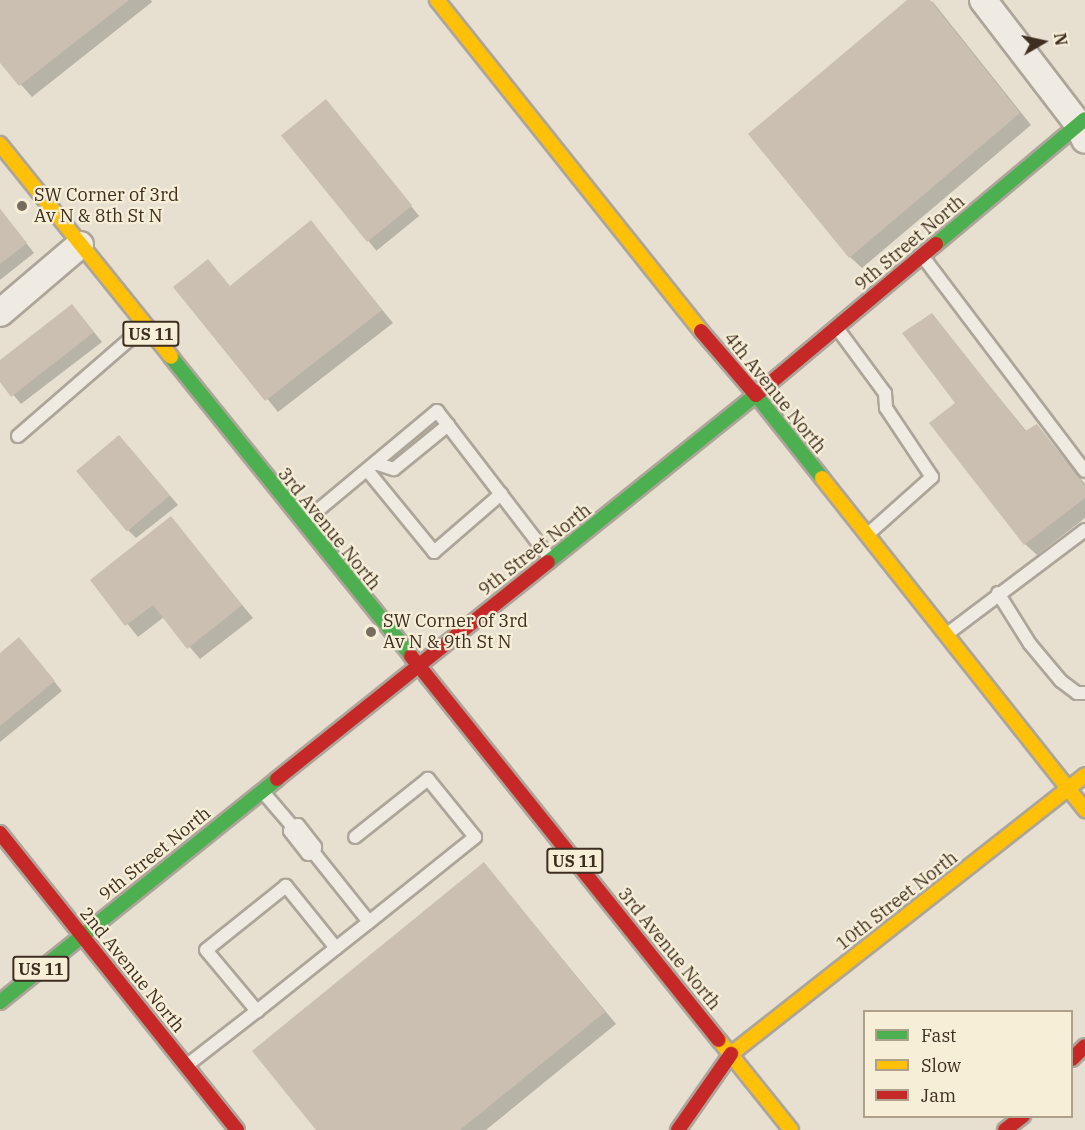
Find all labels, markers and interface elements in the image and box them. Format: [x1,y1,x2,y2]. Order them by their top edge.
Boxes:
north arrow [1013,12,1073,72]
text: N [1050,31,1072,47]
place label: SW Corner of 3rd Av N & 8th St N [34,185,179,228]
street label: 9th Street North [851,191,969,295]
marker: SW Corner of 3rd Av N & 8th St N [15,199,29,213]
road number: US 11 [121,321,181,347]
street label: 4th Avenue North [719,328,831,458]
street label: 3rd Avenue North [273,463,385,595]
street label: 9th Street North [474,499,596,601]
place label: SW Corner of 3rd Av N & 9th St N [383,611,528,654]
marker: SW Corner of 3rd Av N & 9th St N [364,625,378,639]
street label: 9th Street North [95,802,215,906]
street label: 10th Street North [832,847,962,955]
road number: US 11 [545,848,605,874]
street label: 3rd Avenue North [613,883,725,1015]
street label: 2nd Avenue North [75,903,189,1037]
road number: US 11 [11,956,71,982]
legend [863,1010,1073,1118]
text: Fast [921,1024,956,1047]
text: Slow [921,1054,961,1077]
text: Jam [921,1084,956,1107]

